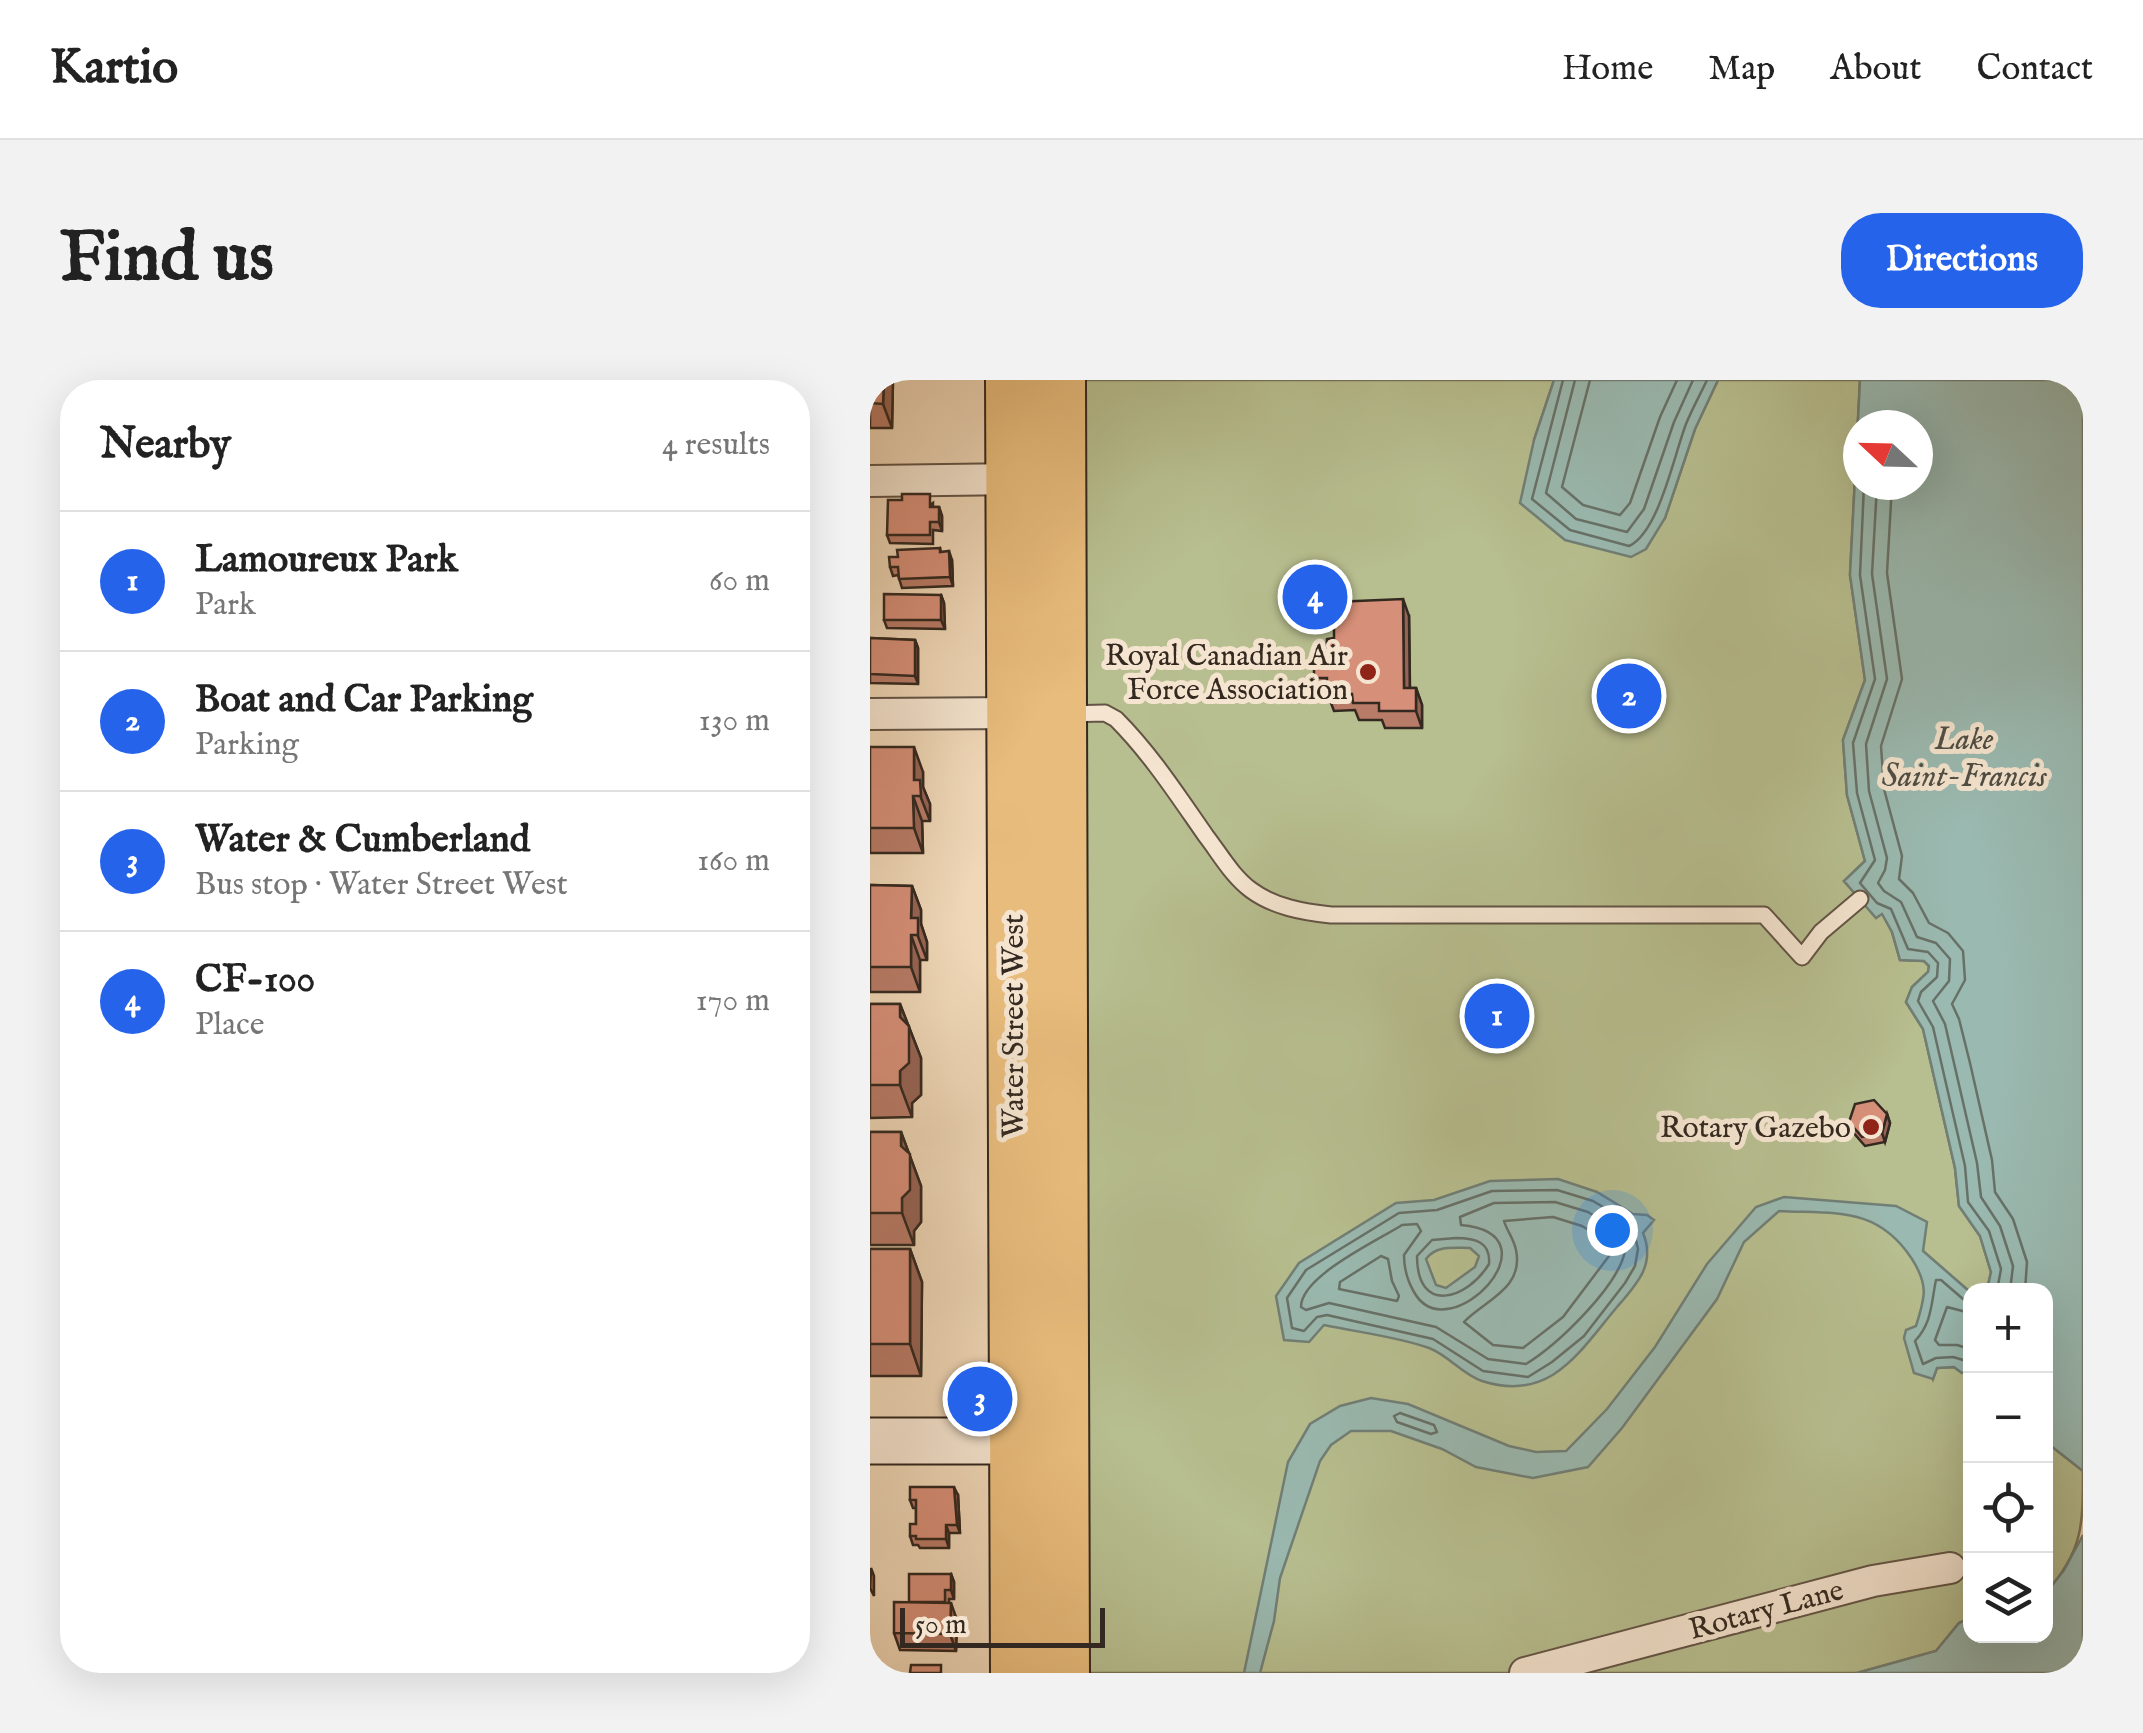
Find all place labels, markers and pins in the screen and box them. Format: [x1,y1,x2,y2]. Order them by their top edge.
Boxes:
pin: 4 [1282,560,1348,634]
place label: Royal Canadian Air Force Association [1105,638,1348,710]
pin: 2 [1596,658,1662,734]
marker: Royal Canadian Air Force Association [1357,661,1379,683]
pin: 1 [1464,978,1530,1054]
place label: Rotary Gazebo [1660,1110,1851,1148]
marker: Rotary Gazebo [1860,1116,1882,1138]
pin: 3 [948,1362,1012,1436]

